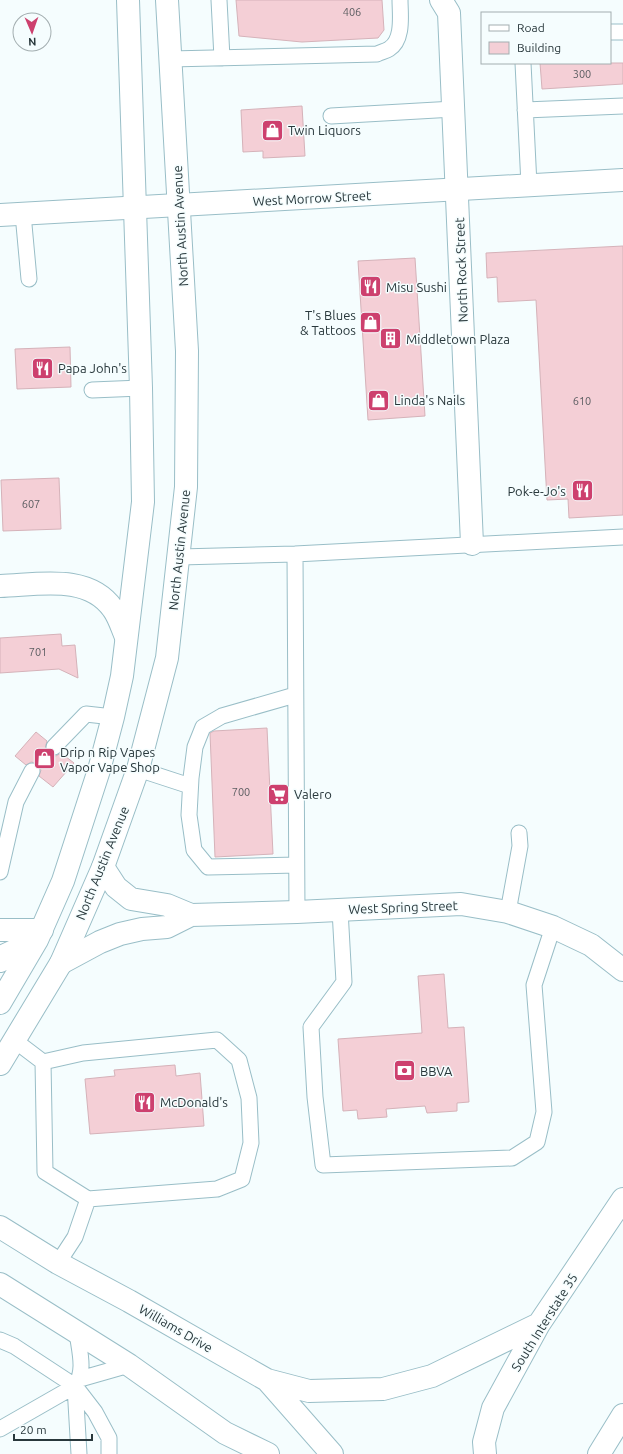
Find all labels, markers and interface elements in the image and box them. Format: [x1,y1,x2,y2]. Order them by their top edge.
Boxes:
house number: 406 [343,6,361,18]
north arrow [12,12,52,52]
legend [481,12,611,64]
text: Road [517,21,545,34]
text: N [28,36,37,48]
text: Building [517,41,561,54]
house number: 300 [573,68,591,80]
shop icon: Twin Liquors [260,117,286,143]
place label: Twin Liquors [288,123,361,137]
street label: North Austin Avenue [170,165,190,287]
street label: West Morrow Street [252,188,372,208]
street label: North Rock Street [452,217,470,323]
restaurant icon: Misu Sushi [358,274,384,300]
place label: Misu Sushi [386,280,447,294]
place label: T's Blues & Tattoos [300,308,356,337]
shop icon: T's Blues & Tattoos [358,309,384,335]
building icon: Middletown Plaza [378,326,404,352]
place label: Middletown Plaza [406,332,510,346]
restaurant icon: Papa John's [30,355,56,381]
place label: Papa John's [58,361,127,375]
shop icon: Linda's Nails [365,387,391,413]
place label: Linda's Nails [394,393,466,407]
house number: 610 [573,395,591,407]
restaurant icon: Pok-e-Jo's [569,478,595,504]
place label: Pok-e-Jo's [507,484,566,498]
street label: North Austin Avenue [166,489,192,611]
house number: 607 [22,498,40,510]
house number: 701 [29,646,47,658]
place label: Drip n Rip Vapes Vapor Vape Shop [60,745,160,774]
shop icon: Drip n Rip Vapes Vapor Vape Shop [31,746,57,772]
supermarket icon: Valero [265,781,291,807]
house number: 700 [232,786,250,798]
place label: Valero [294,787,332,801]
street label: North Austin Avenue [73,804,131,922]
street label: West Spring Street [348,898,458,916]
bank icon: BBVA [391,1058,417,1084]
place label: BBVA [420,1064,453,1078]
restaurant icon: McDonald's [132,1089,158,1115]
place label: McDonald's [160,1095,228,1109]
street label: South Interstate 35 [508,1271,580,1373]
street label: Williams Drive [137,1301,215,1355]
scale bar [14,1416,92,1442]
text: 20 m [20,1423,47,1436]

